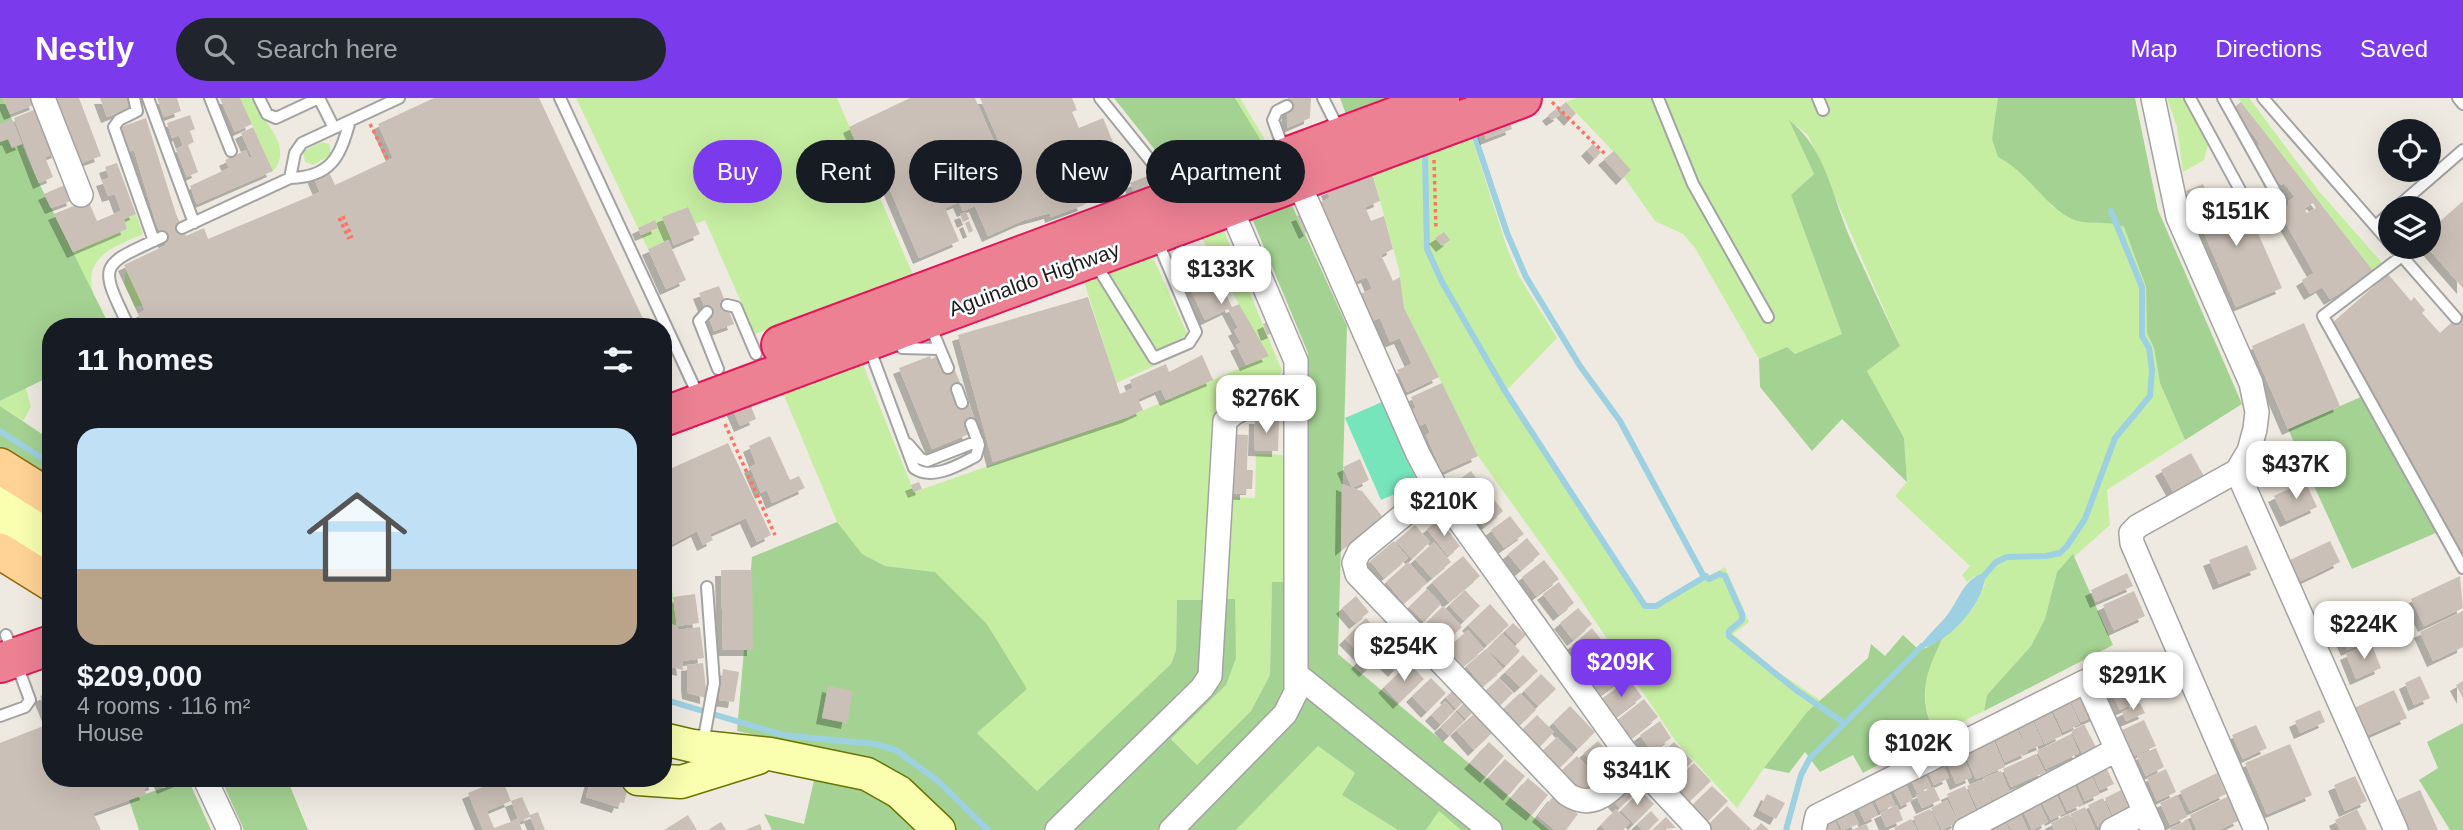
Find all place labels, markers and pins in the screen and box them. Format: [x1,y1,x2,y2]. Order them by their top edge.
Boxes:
pin: $151K [2187,188,2285,248]
pin: $133K [1172,246,1270,306]
pin: $276K [1217,376,1315,435]
pin: $437K [2247,442,2345,501]
pin: $210K [1395,478,1493,538]
pin: $224K [2315,602,2413,661]
pin: $254K [1355,624,1453,683]
pin: $209K [1572,640,1670,699]
pin: $291K [2084,652,2182,712]
pin: $102K [1870,720,1968,780]
pin: $341K [1588,748,1686,807]

